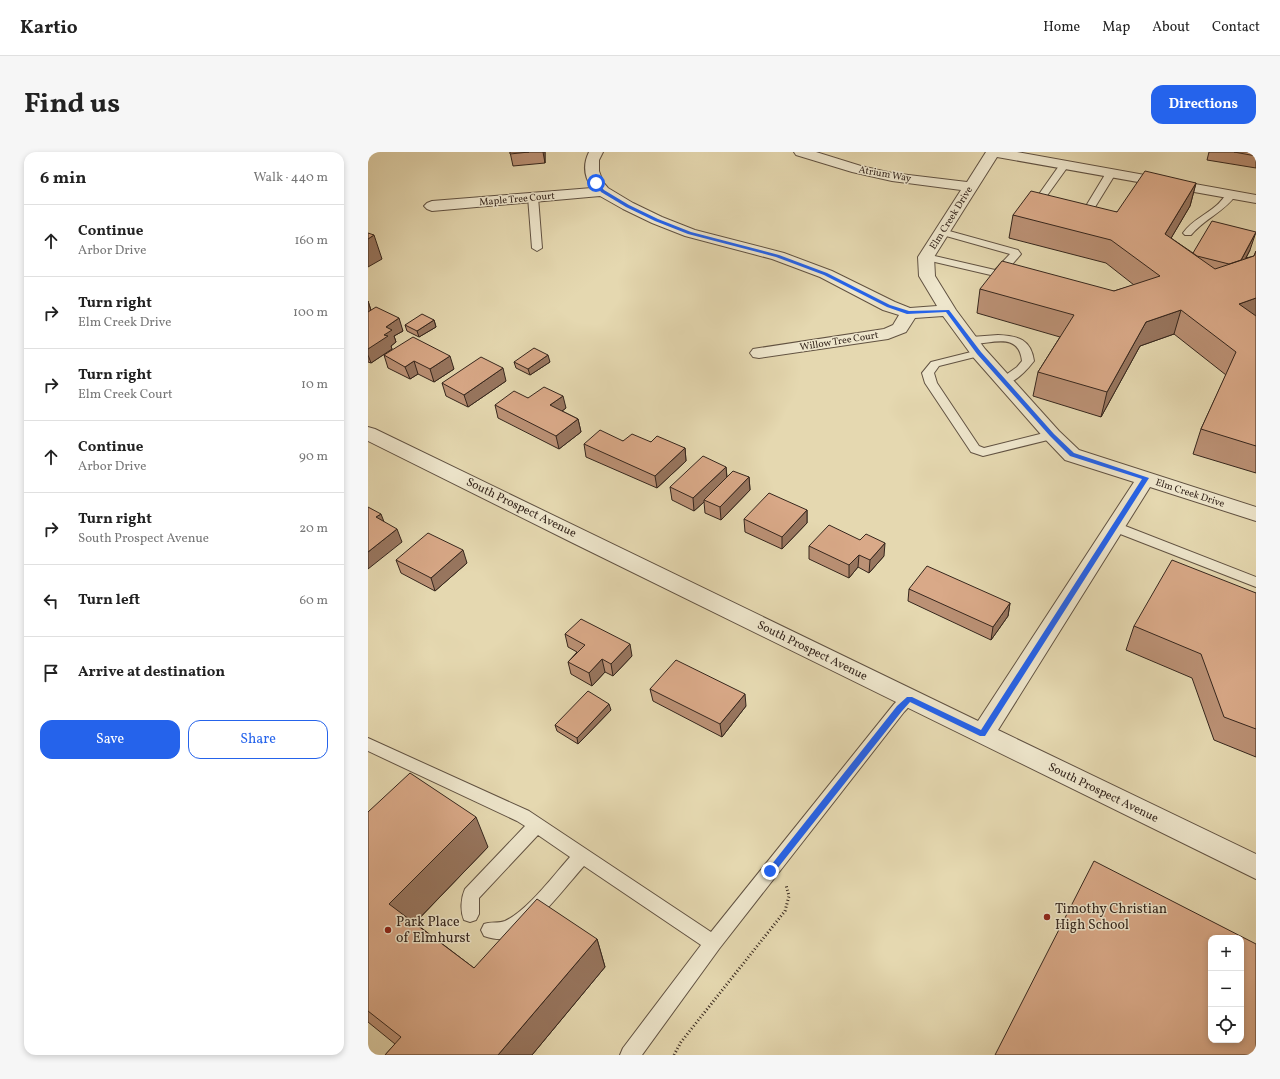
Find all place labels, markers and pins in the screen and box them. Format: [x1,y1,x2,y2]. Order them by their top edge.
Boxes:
place label: Timothy Christian High School [1055,900,1167,935]
marker: Timothy Christian High School [1042,912,1052,922]
place label: Park Place of Elmhurst [396,913,471,948]
marker: Park Place of Elmhurst [383,925,393,935]

